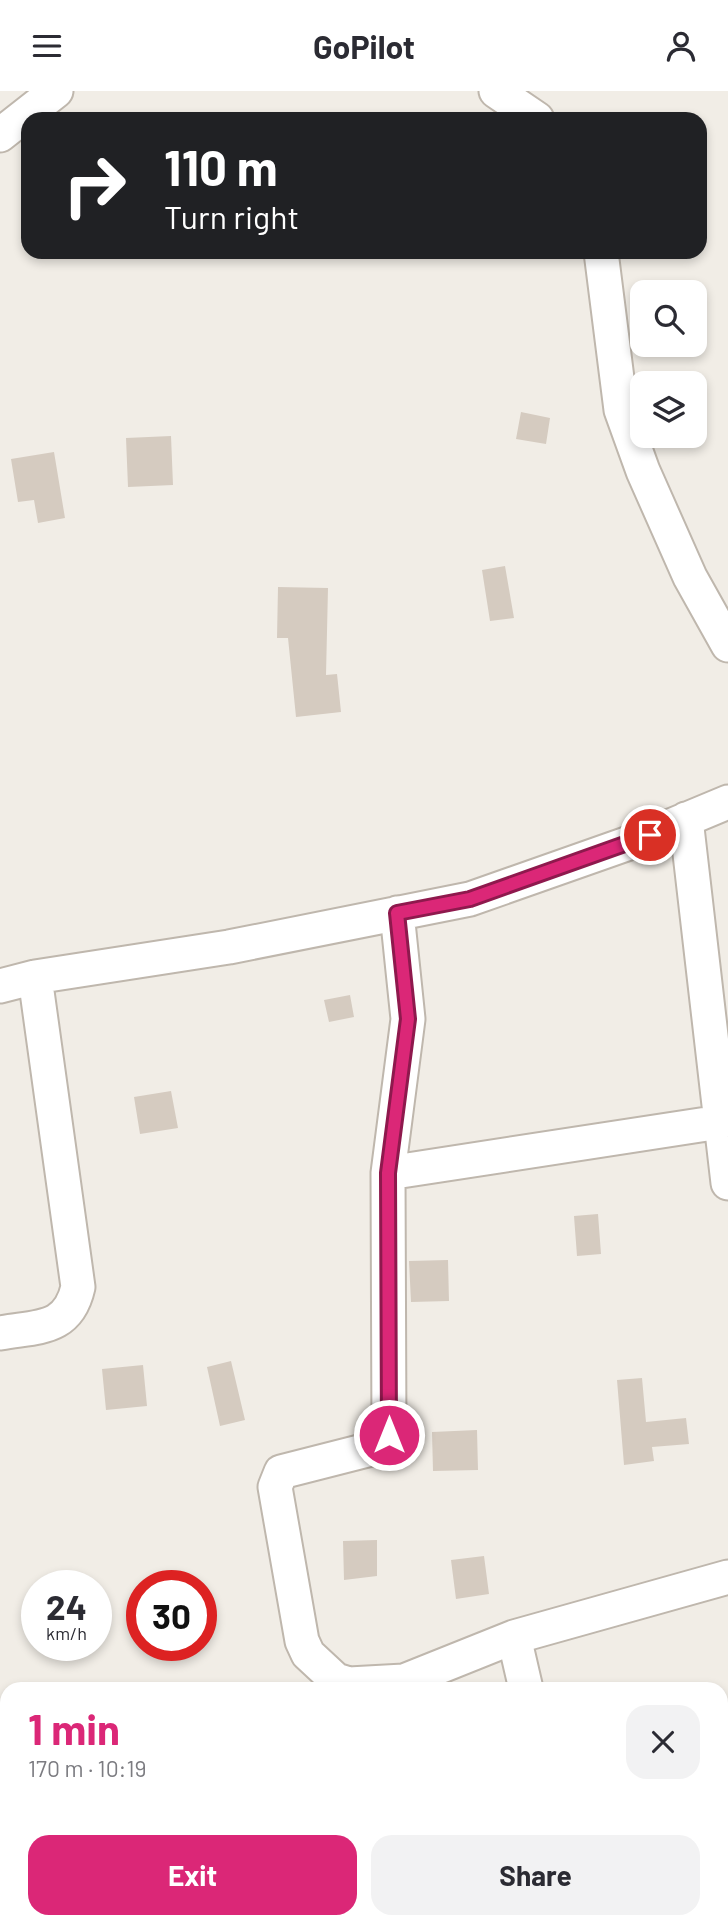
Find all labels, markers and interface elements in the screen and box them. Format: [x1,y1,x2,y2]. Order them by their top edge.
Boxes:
icon: menu [28,27,66,65]
text: GoPilot [313,27,415,65]
icon: person [662,27,700,65]
text: 110 m [164,137,278,196]
icon: right [49,140,140,231]
text: Turn right [164,197,299,235]
map controls [630,280,707,448]
button: search [630,280,707,357]
button: layers [630,371,707,448]
pin [620,805,680,865]
icon: arrive [631,816,669,854]
position arrow [352,1398,426,1472]
speed limit sign: 30 [126,1570,217,1661]
text: 24 [46,1585,87,1627]
text: km/h [46,1622,87,1644]
text: 1 min [28,1703,120,1753]
button: close [626,1705,700,1779]
text: 170 m · 10:19 [28,1754,146,1782]
button: Exit [28,1835,357,1915]
button: Share [371,1835,700,1915]

